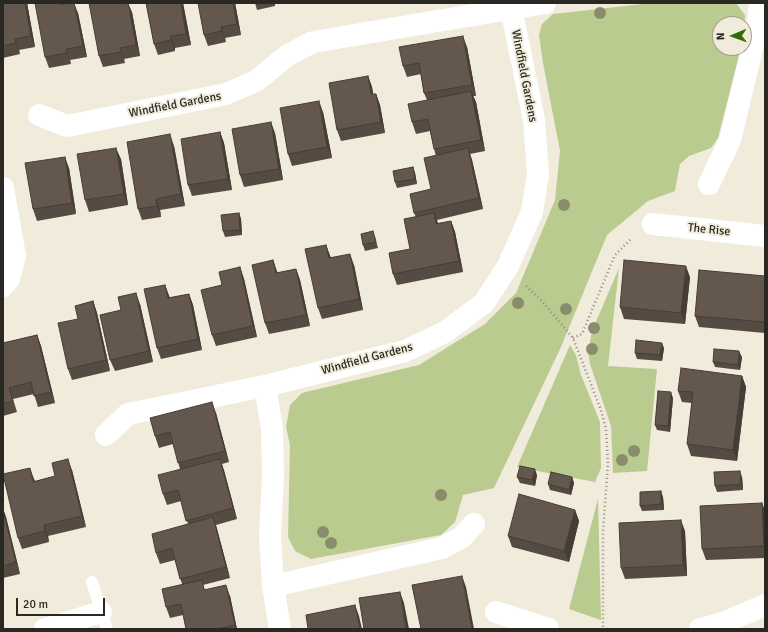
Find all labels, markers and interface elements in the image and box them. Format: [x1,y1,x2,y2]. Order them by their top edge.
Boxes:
north arrow [712,16,752,56]
street label: Windfield Gardens [508,28,540,124]
text: N [714,32,727,40]
street label: Windfield Gardens [127,89,223,121]
street label: The Rise [687,221,731,239]
street label: Windfield Gardens [320,340,414,378]
scale bar [18,590,107,616]
text: 20 m [23,597,48,612]

